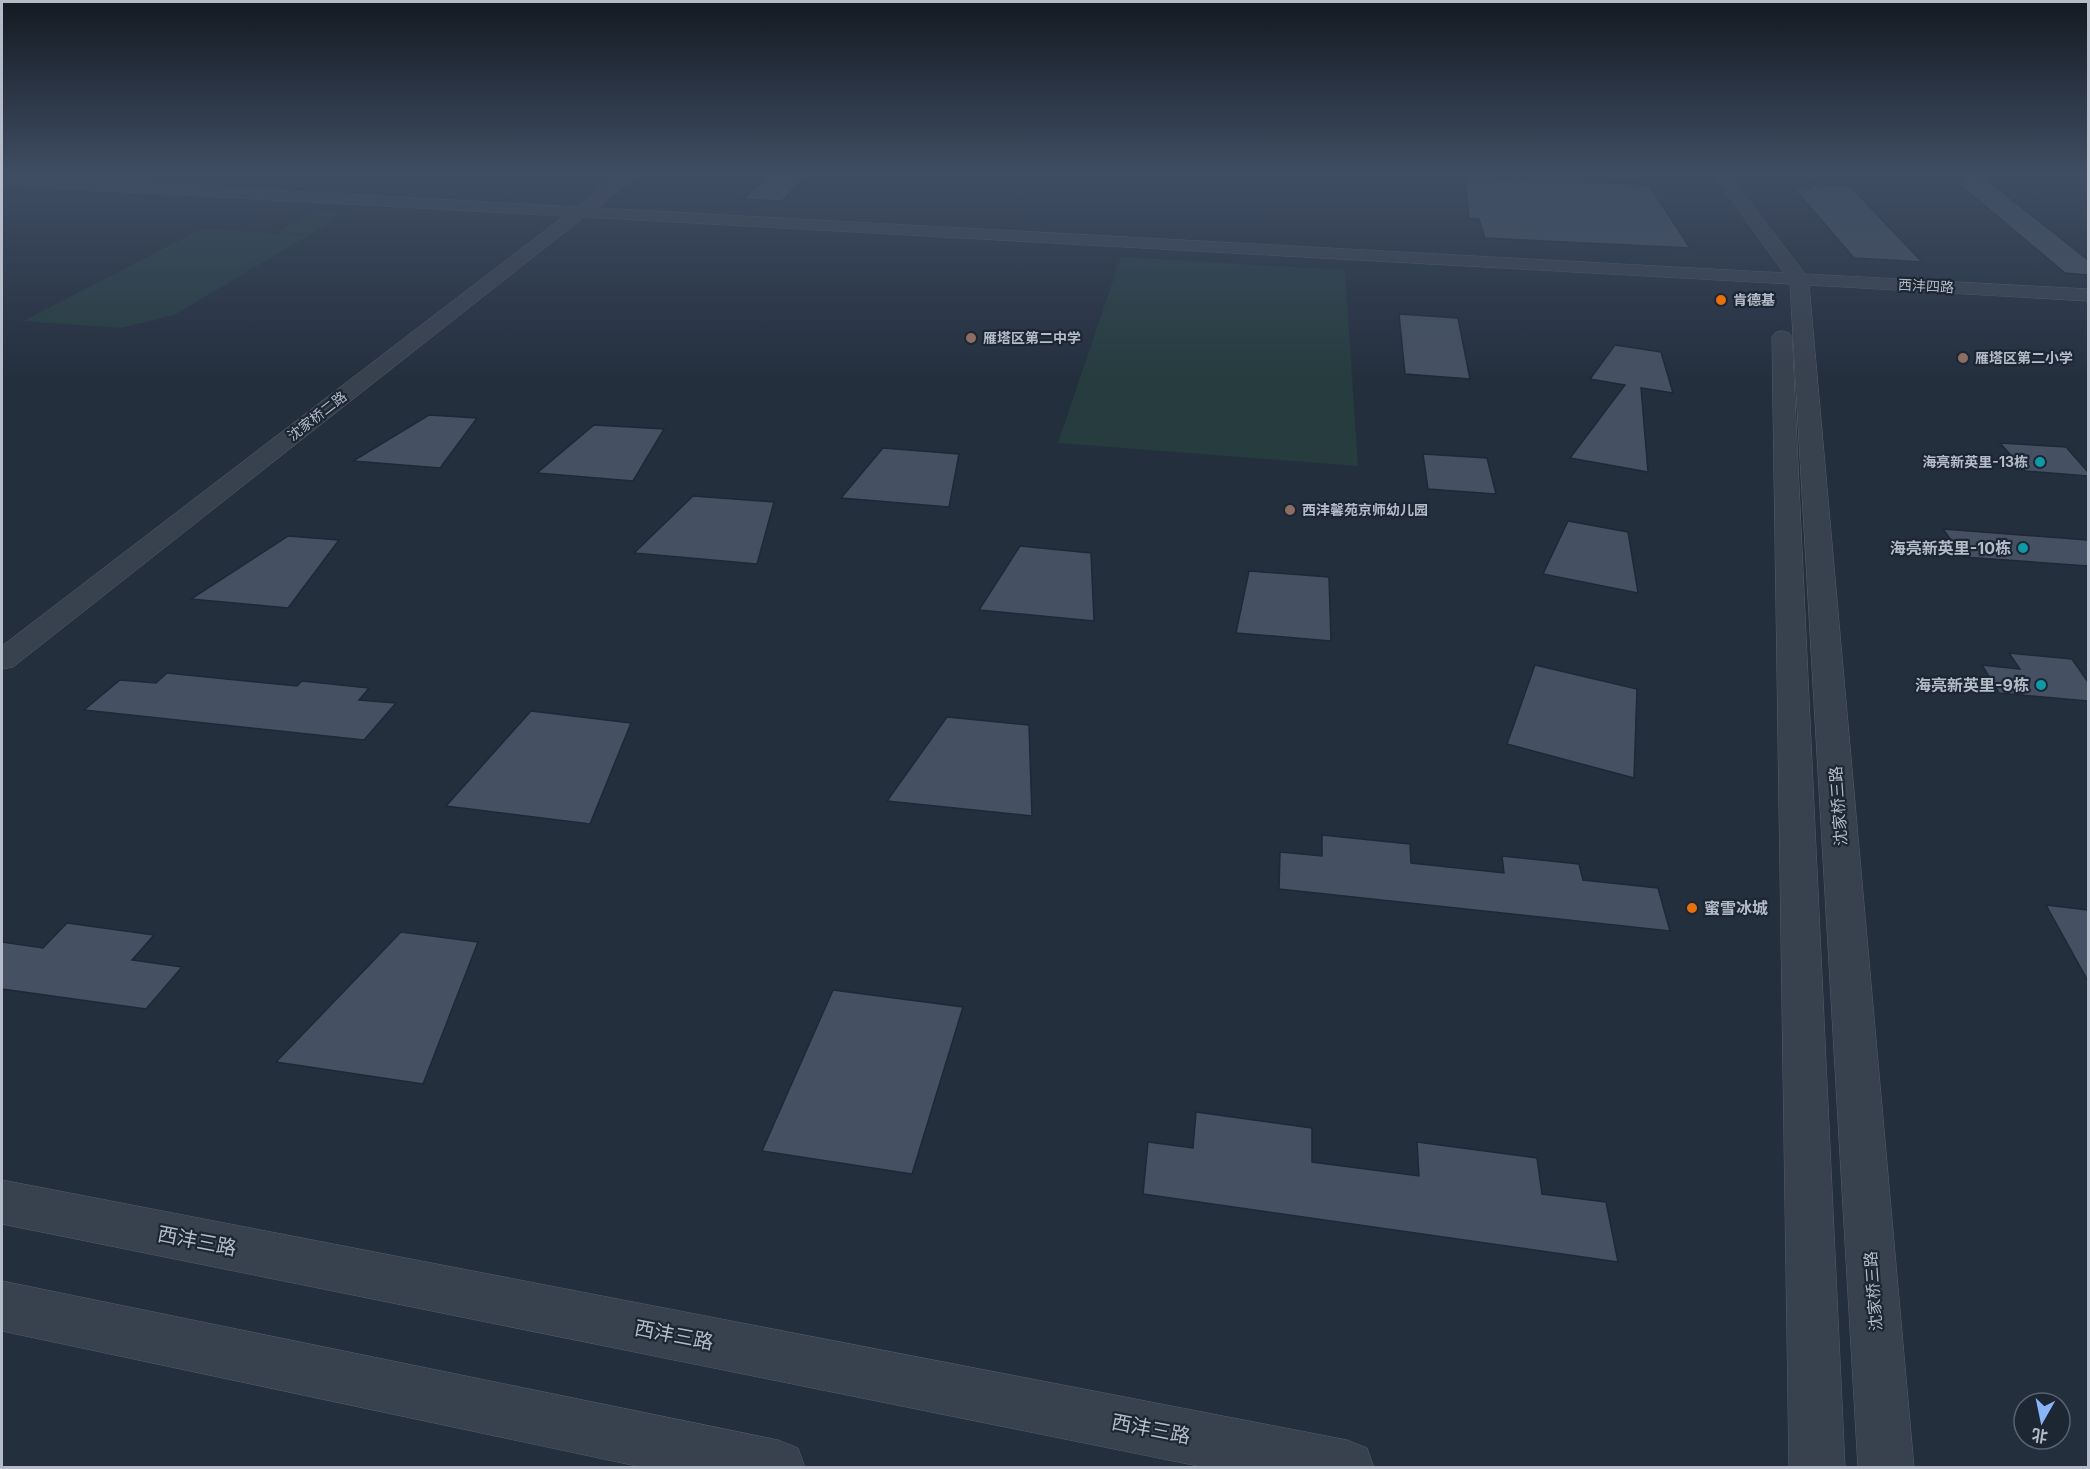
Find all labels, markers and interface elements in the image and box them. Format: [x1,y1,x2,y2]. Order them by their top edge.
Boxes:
street label: 西沣四路 [1898,276,1954,295]
place label: 肯德基 [1733,291,1775,308]
marker: 肯德基 [1714,293,1728,307]
place label: 雁塔区第二中学 [983,329,1081,346]
marker: 雁塔区第二中学 [964,331,978,345]
place label: 雁塔区第二小学 [1975,349,2073,366]
marker: 雁塔区第二小学 [1956,351,1970,365]
street label: 沈家桥二路 [284,387,350,444]
place label: 海亮新英里-13栋 [1922,453,2028,470]
marker: 海亮新英里-13栋 [2033,455,2047,469]
place label: 西沣馨苑京师幼儿园 [1302,501,1428,518]
marker: 西沣馨苑京师幼儿园 [1283,503,1297,517]
place label: 海亮新英里-10栋 [1890,538,2011,558]
marker: 海亮新英里-10栋 [2016,541,2030,555]
place label: 海亮新英里-9栋 [1915,675,2029,695]
marker: 海亮新英里-9栋 [2034,678,2048,692]
street label: 沈家桥三路 [1825,765,1851,847]
place label: 蜜雪冰城 [1704,898,1768,918]
marker: 蜜雪冰城 [1685,901,1699,915]
street label: 西沣三路 [155,1222,239,1260]
street label: 沈家桥三路 [1860,1250,1886,1332]
street label: 西沣三路 [632,1316,716,1354]
north arrow [2012,1391,2072,1451]
street label: 西沣三路 [1109,1410,1193,1448]
text: 北 [2030,1425,2049,1447]

